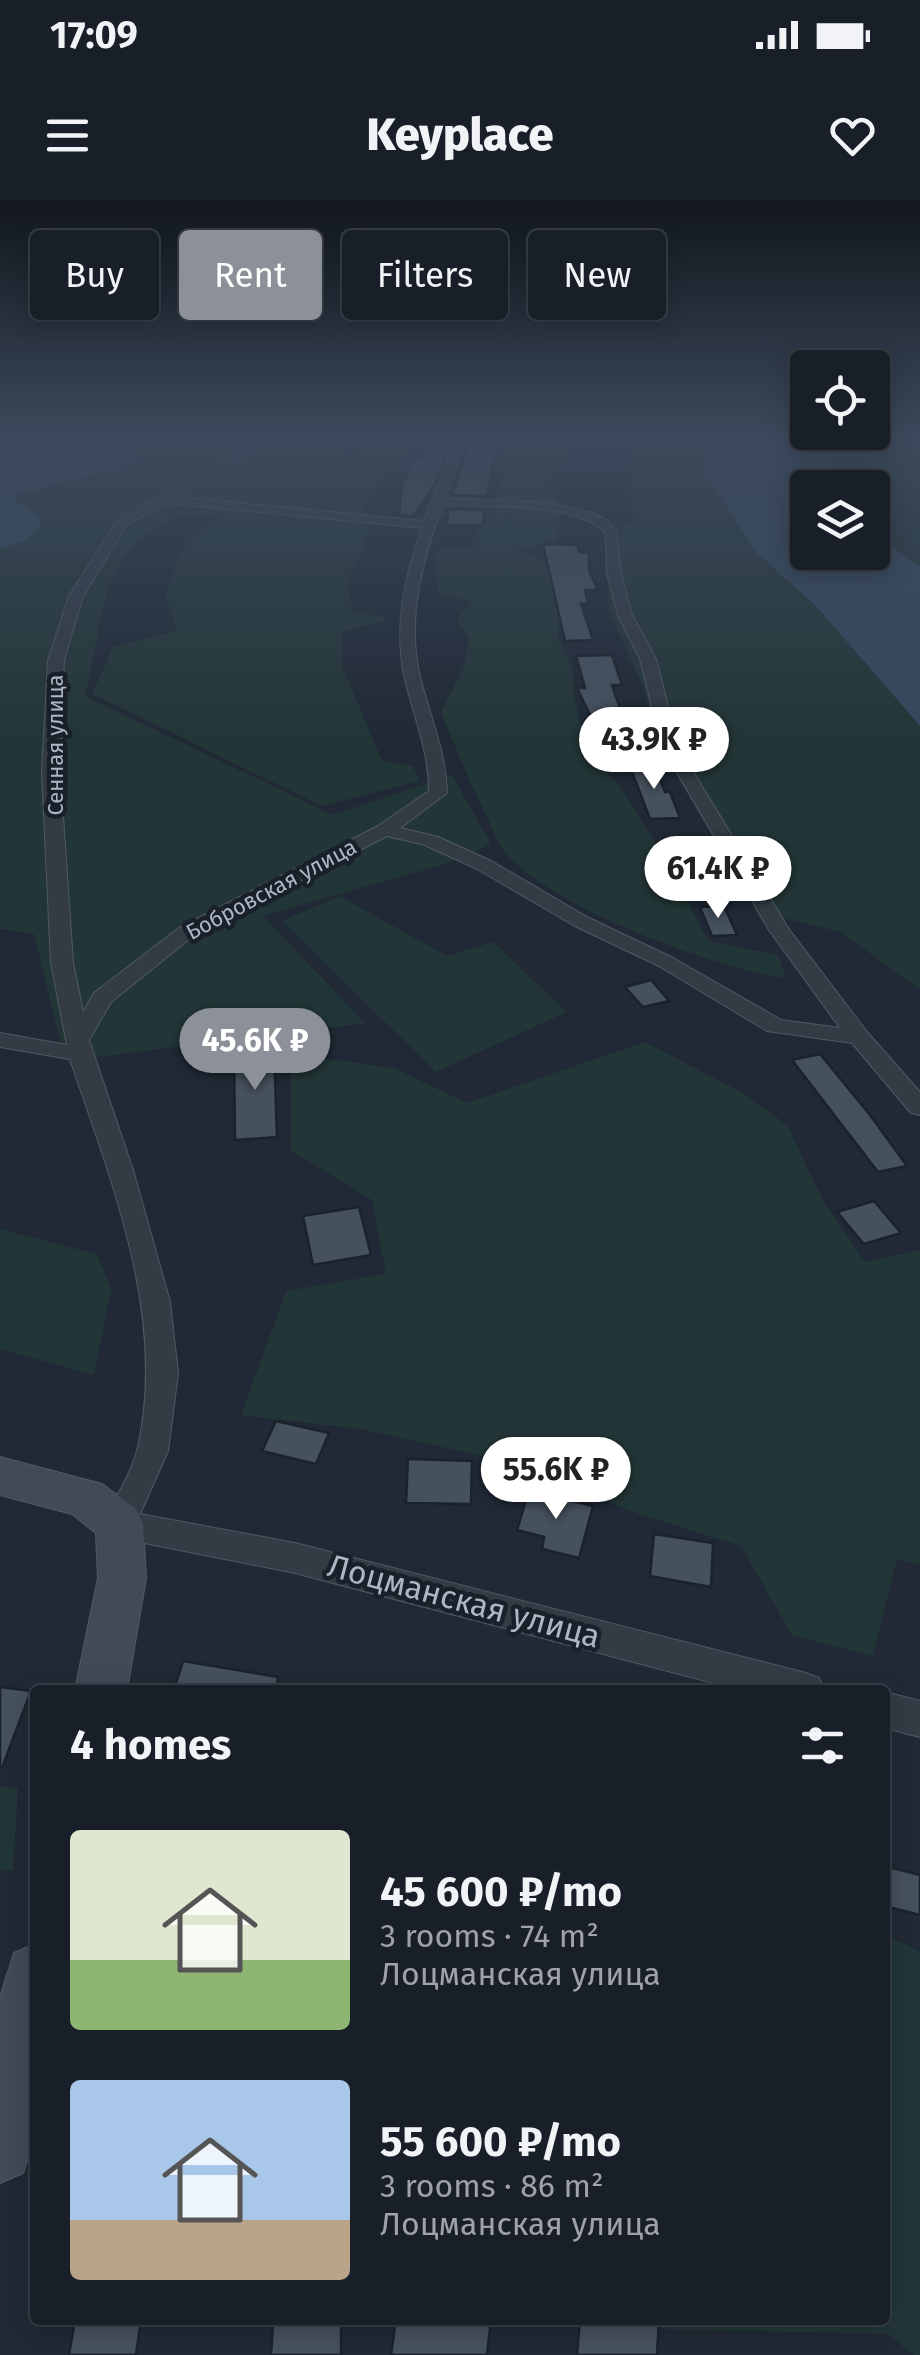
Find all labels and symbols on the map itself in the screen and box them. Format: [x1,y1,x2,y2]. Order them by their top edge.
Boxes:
street label: Сенная улица [42,674,69,816]
pin: 43.9K ₽ [562,707,746,792]
street label: Бобровская улица [181,833,361,946]
pin: 61.4K ₽ [626,836,810,921]
pin: 45.6K ₽ [163,1008,347,1093]
pin: 55.6K ₽ [464,1437,648,1522]
street label: Лоцманская улица [324,1546,604,1656]

